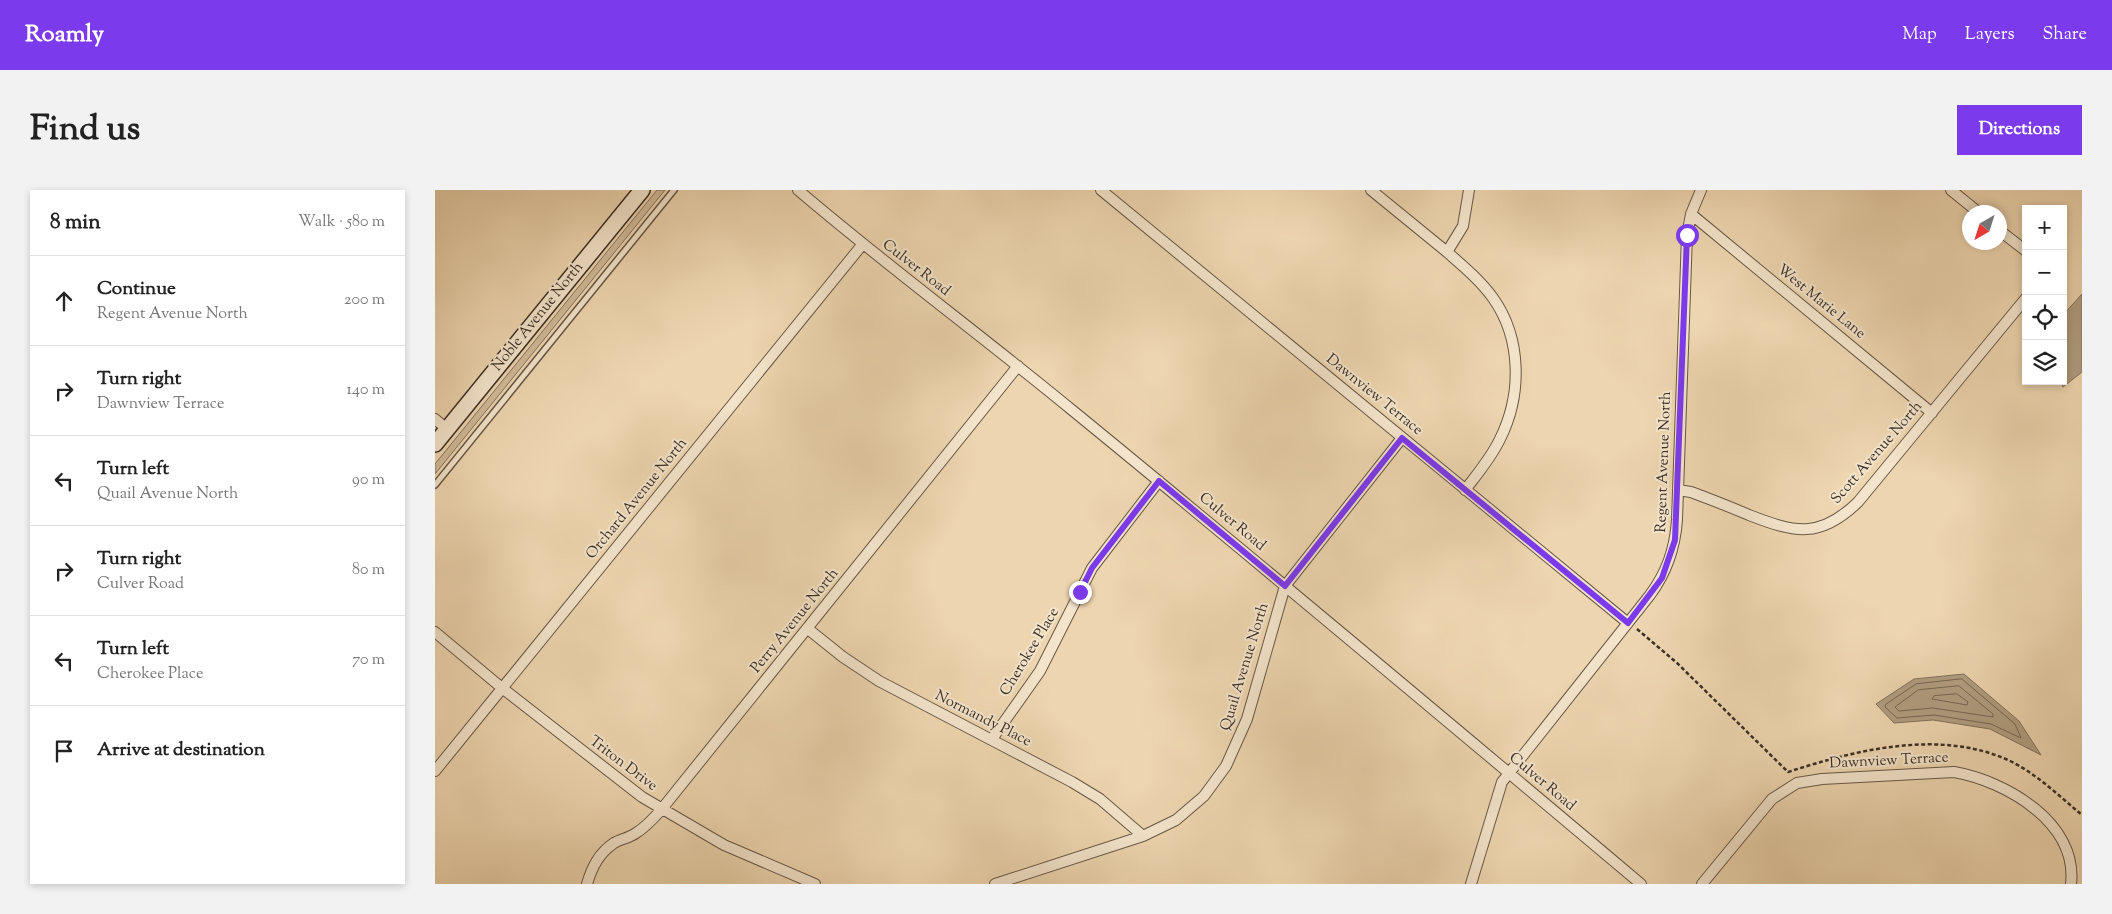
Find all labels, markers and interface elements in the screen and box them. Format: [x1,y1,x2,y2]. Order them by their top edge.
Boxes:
text: Roamly [25,18,104,52]
text: Map [1902,22,1937,48]
text: Layers [1965,22,2015,48]
text: Share [2043,22,2087,48]
text: Find us [30,105,140,156]
button: Directions [1957,105,2082,155]
north arrow [1962,205,2007,250]
map controls [2022,205,2067,385]
button: + [2022,205,2067,250]
text: 8 min [50,208,101,238]
text: Walk · 580 m [298,211,385,234]
route start [1676,224,1699,247]
street label: Culver Road [877,235,955,302]
button: − [2022,250,2067,295]
street label: Noble Avenue North [487,258,589,376]
street label: West Marie Lane [1772,260,1870,344]
text: Continue [97,276,176,303]
icon: ahead [50,287,78,315]
text: 200 m [344,289,385,312]
button: locate [2022,295,2067,340]
text: Regent Avenue North [97,303,248,326]
button: layers [2022,340,2067,385]
street label: Dawnview Terrace [1321,349,1427,441]
text: Turn right [97,366,181,393]
icon: right [50,377,78,405]
text: 140 m [347,379,385,402]
street label: Regent Avenue North [1651,391,1677,533]
text: Dawnview Terrace [97,393,224,416]
street label: Scott Avenue North [1826,397,1928,509]
street label: Orchard Avenue North [581,434,693,564]
text: Turn left [97,456,169,483]
icon: left [50,467,78,495]
text: 90 m [352,469,385,492]
text: Quail Avenue North [97,483,238,506]
street label: Culver Road [1194,488,1270,557]
text: Turn right [97,546,181,573]
icon: right [50,557,78,585]
text: 80 m [352,559,385,582]
street label: Perry Avenue North [746,564,844,678]
text: Culver Road [97,573,184,596]
route end [1069,581,1092,604]
street label: Quail Avenue North [1216,600,1274,733]
street label: Cherokee Place [995,604,1065,700]
text: Turn left [97,636,169,663]
icon: left [50,647,78,675]
text: 70 m [352,649,385,672]
text: Cherokee Place [97,663,203,686]
street label: Normandy Place [931,686,1035,752]
street label: Triton Drive [585,731,661,797]
icon: arrive [50,737,78,765]
text: Arrive at destination [97,737,265,764]
street label: Dawnview Terrace [1829,747,1949,775]
street label: Culver Road [1504,748,1580,817]

